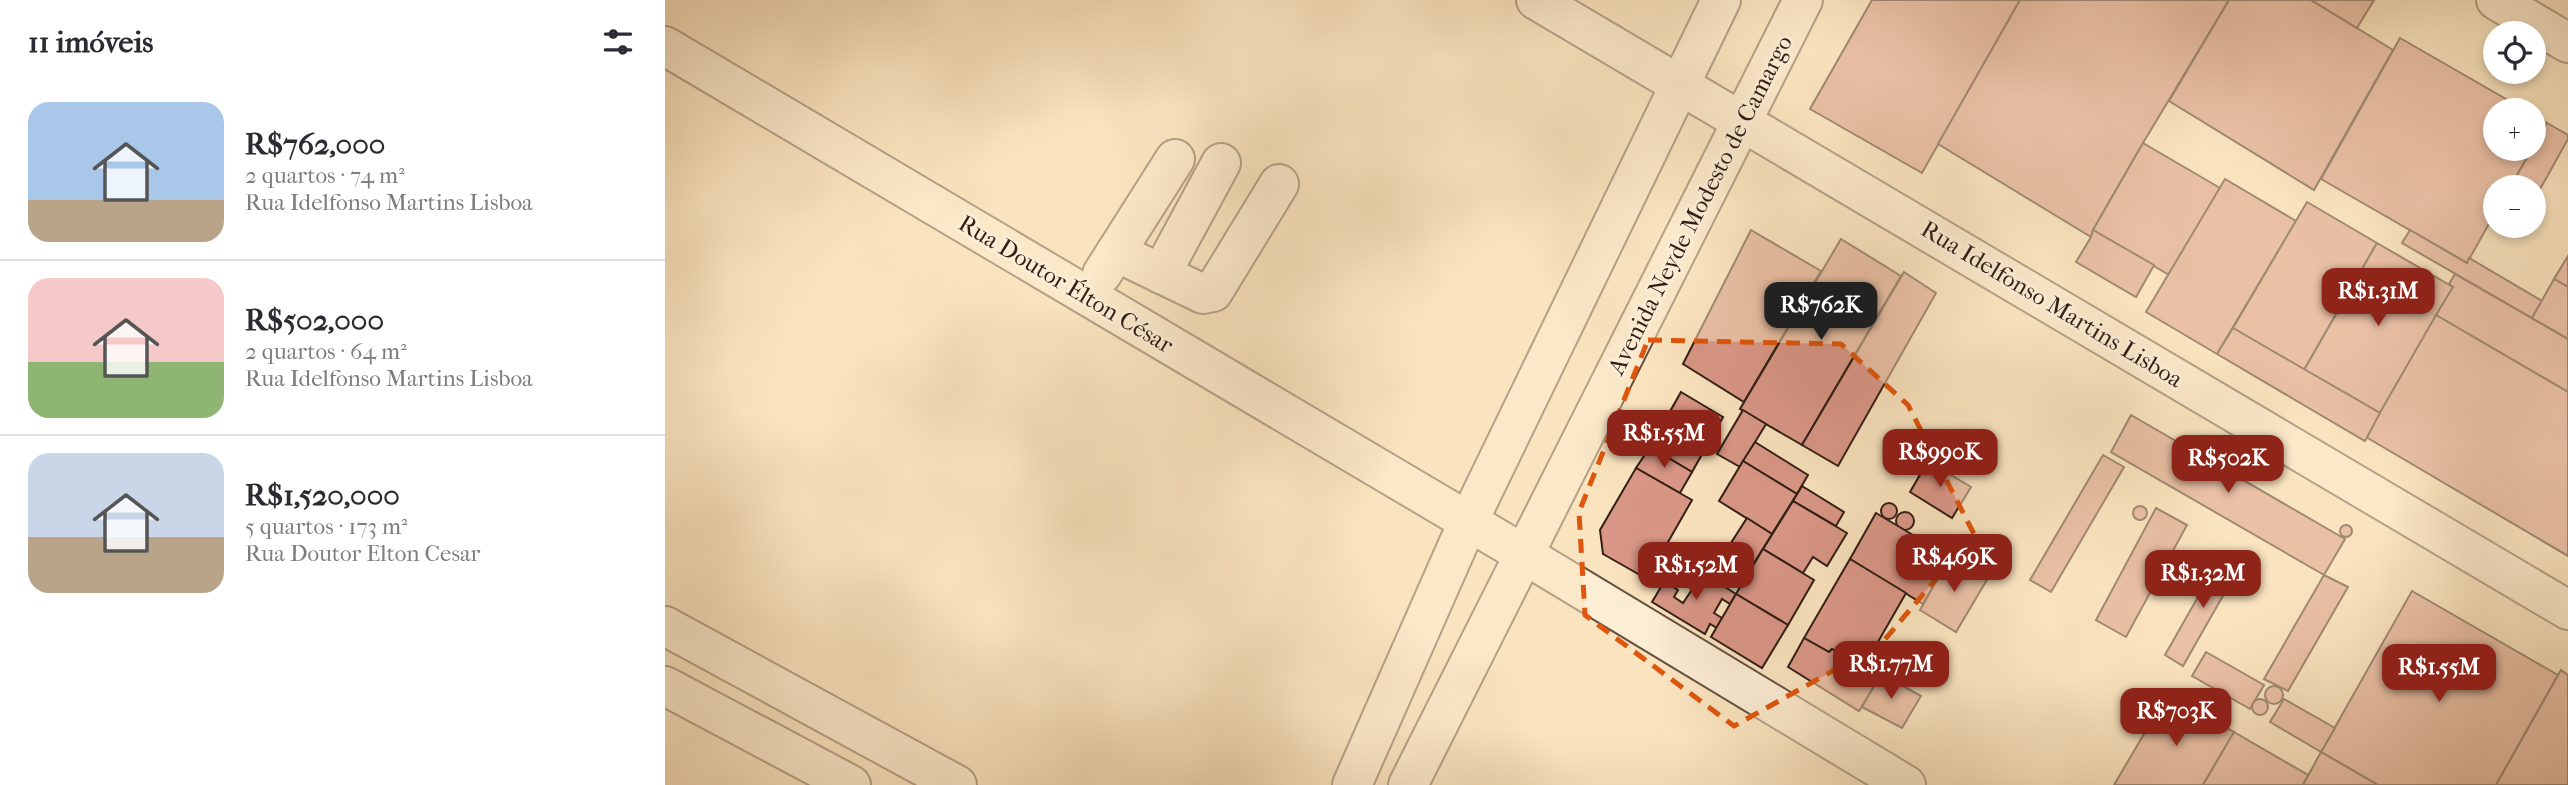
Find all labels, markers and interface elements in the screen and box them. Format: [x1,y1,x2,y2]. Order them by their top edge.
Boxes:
map controls [2483,21,2546,238]
button: locate [2483,21,2546,84]
icon: filters [599,23,637,61]
text: 11 imóveis [28,25,153,60]
street label: Avenida Neyde Modesto de Camargo [1602,31,1798,380]
button: + [2483,98,2546,161]
text: R$762,000 [245,127,385,162]
icon: home [84,130,168,214]
text: 2 quartos · 74 m² [245,162,405,189]
button: − [2483,175,2546,238]
text: Rua Idelfonso Martins Lisboa [245,189,533,216]
street label: Rua Doutor Élton César [954,208,1180,360]
street label: Rua Idelfonso Martins Lisboa [1916,215,2189,394]
pin: R$1.31M [2313,268,2443,328]
text: R$1.31M [2338,277,2418,304]
pin: R$762K [1764,282,1878,342]
text: R$762K [1780,291,1862,318]
text: R$502,000 [245,303,384,338]
icon: home [84,306,168,390]
text: 2 quartos · 64 m² [245,338,407,365]
text: Rua Idelfonso Martins Lisboa [245,365,533,392]
pin: R$1.55M [1599,410,1729,470]
text: R$1.55M [1623,419,1705,446]
pin: R$990K [1883,430,1997,489]
pin: R$502K [2171,435,2285,495]
text: R$990K [1899,438,1981,465]
text: R$502K [2188,444,2268,471]
text: R$1,520,000 [245,478,400,513]
icon: home [84,481,168,565]
text: 5 quartos · 173 m² [245,513,408,540]
pin: R$469K [1897,534,2011,594]
text: Rua Doutor Elton Cesar [245,540,480,567]
pin: R$1.52M [1631,542,1761,602]
text: R$469K [1912,543,1996,570]
pin: R$1.32M [2138,550,2268,610]
text: R$1.52M [1654,551,1738,578]
text: R$1.32M [2161,559,2245,586]
pin: R$1.77M [1826,642,1956,701]
pin: R$1.55M [2374,644,2504,704]
text: R$1.77M [1849,650,1933,677]
text: R$1.55M [2398,653,2480,680]
pin: R$703K [2119,688,2233,748]
text: R$703K [2136,697,2216,724]

